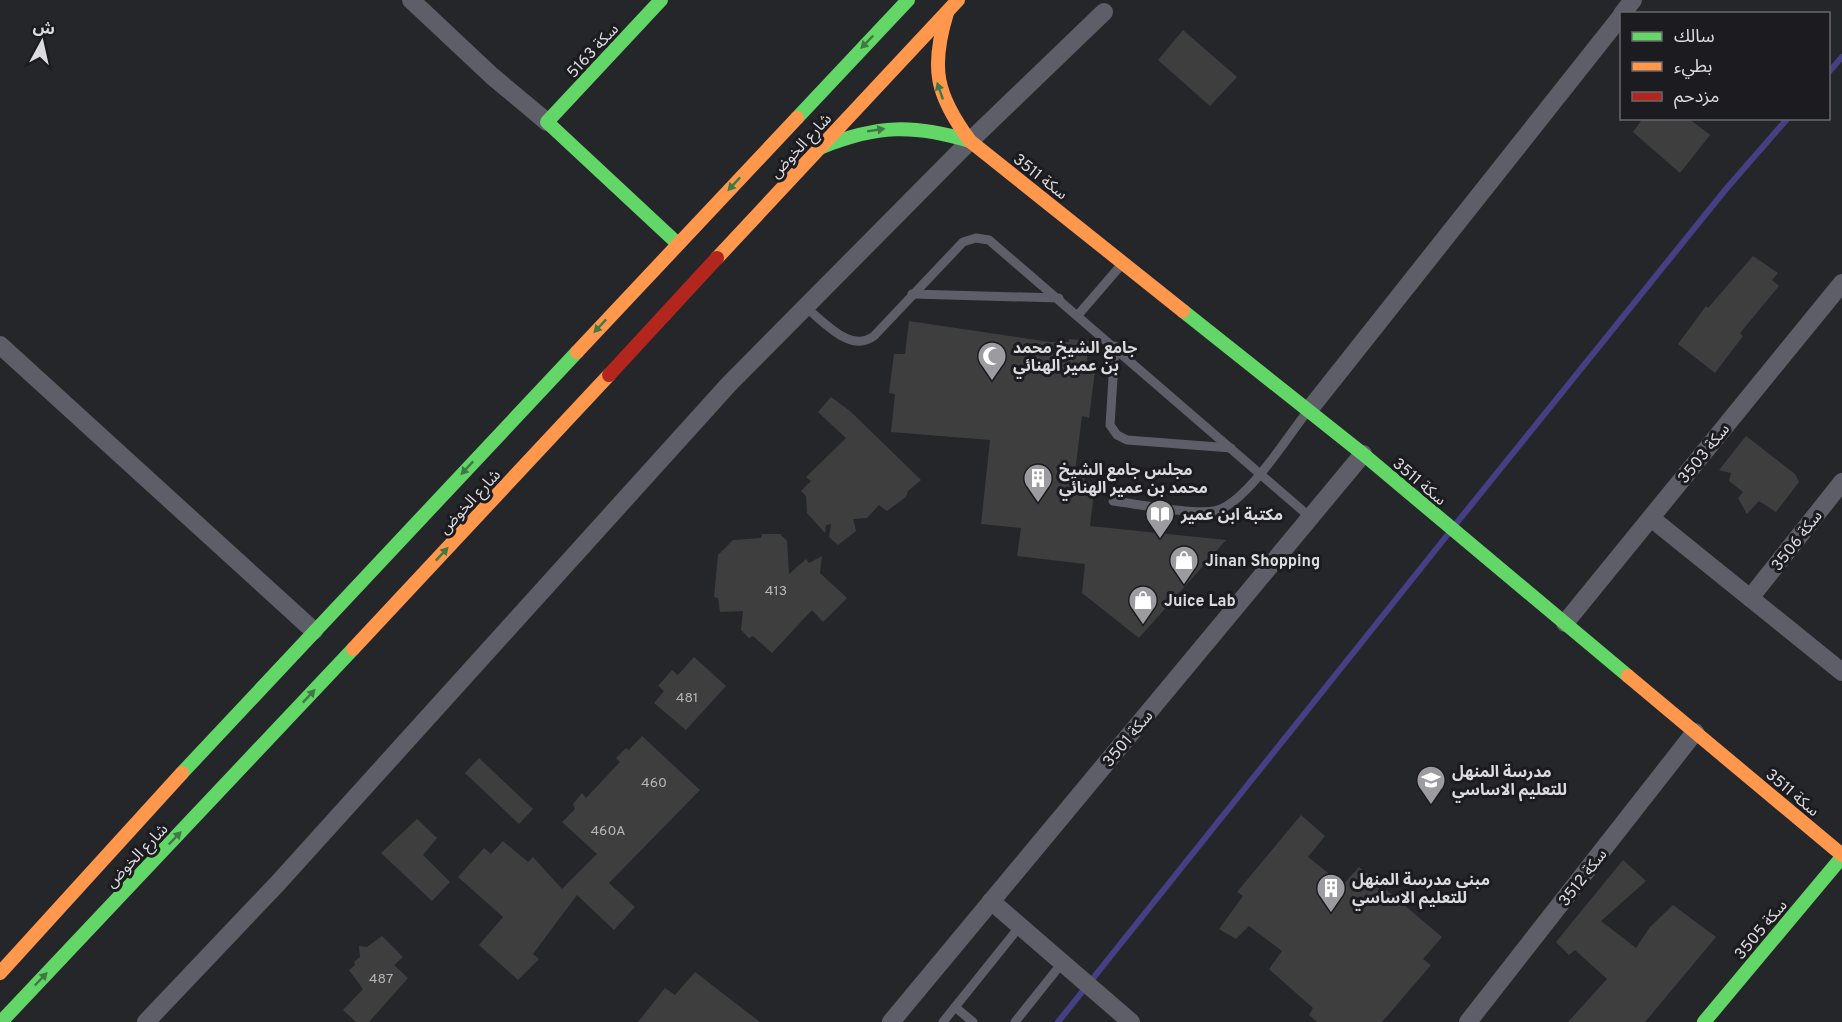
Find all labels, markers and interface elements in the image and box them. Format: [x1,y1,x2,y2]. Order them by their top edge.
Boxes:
north arrow [12,12,72,72]
legend [1620,12,1830,120]
text: ش [32,18,56,41]
street label: سكة 5163 [563,20,624,83]
text: سالك [1674,26,1715,49]
one-way arrow [861,35,875,49]
text: بطيء [1674,56,1712,79]
one-way arrow [935,82,945,100]
text: مزدحم [1674,86,1719,109]
street label: شارع الخوض [766,110,837,184]
one-way arrow [866,125,885,134]
street label: سكة 3511 [1009,150,1071,205]
one-way arrow [727,177,741,192]
one-way arrow [594,319,608,333]
place label: جامع الشيخ محمد بن عمير الهنائي [1013,339,1137,379]
mosque icon: جامع الشيخ محمد بن عمير الهنائي [976,340,1008,382]
street label: سكة 3503 [1674,420,1735,488]
street label: سكة 3511 [1388,454,1450,511]
one-way arrow [460,461,474,476]
place label: مجلس جامع الشيخ محمد بن عمير الهنائي [1059,461,1208,501]
building icon: مجلس جامع الشيخ محمد بن عمير الهنائي [1022,462,1054,504]
street label: شارع الخوض [435,466,506,540]
library icon: مكتبة ابن عمير [1144,498,1176,540]
place label: مكتبة ابن عمير [1180,506,1283,526]
street label: سكة 3506 [1768,507,1827,576]
shop icon: Jinan Shopping [1168,544,1200,586]
one-way arrow [435,546,449,561]
place label: Jinan Shopping [1205,552,1320,572]
house number: 413 [765,583,787,600]
shop icon: Juice Lab [1127,584,1159,626]
place label: Juice Lab [1164,592,1236,612]
one-way arrow [302,689,316,704]
house number: 481 [676,690,698,707]
street label: سكة 3501 [1099,707,1158,772]
place label: مدرسة المنهل للتعليم الاساسي [1452,763,1567,803]
school or university icon: مدرسة المنهل للتعليم الاساسي [1415,764,1447,806]
street label: سكة 3511 [1761,765,1823,822]
house number: 460 [641,775,667,792]
street label: شارع الخوض [102,820,174,893]
house number: 460A [590,823,626,840]
one-way arrow [168,832,182,846]
street label: سكة 3512 [1555,845,1612,911]
place label: مبنى مدرسة المنهل للتعليم الاساسي [1352,871,1490,911]
building icon: مبنى مدرسة المنهل للتعليم الاساسي [1315,872,1347,914]
street label: سكة 3505 [1731,896,1792,964]
house number: 487 [369,971,393,988]
one-way arrow [34,972,48,987]

